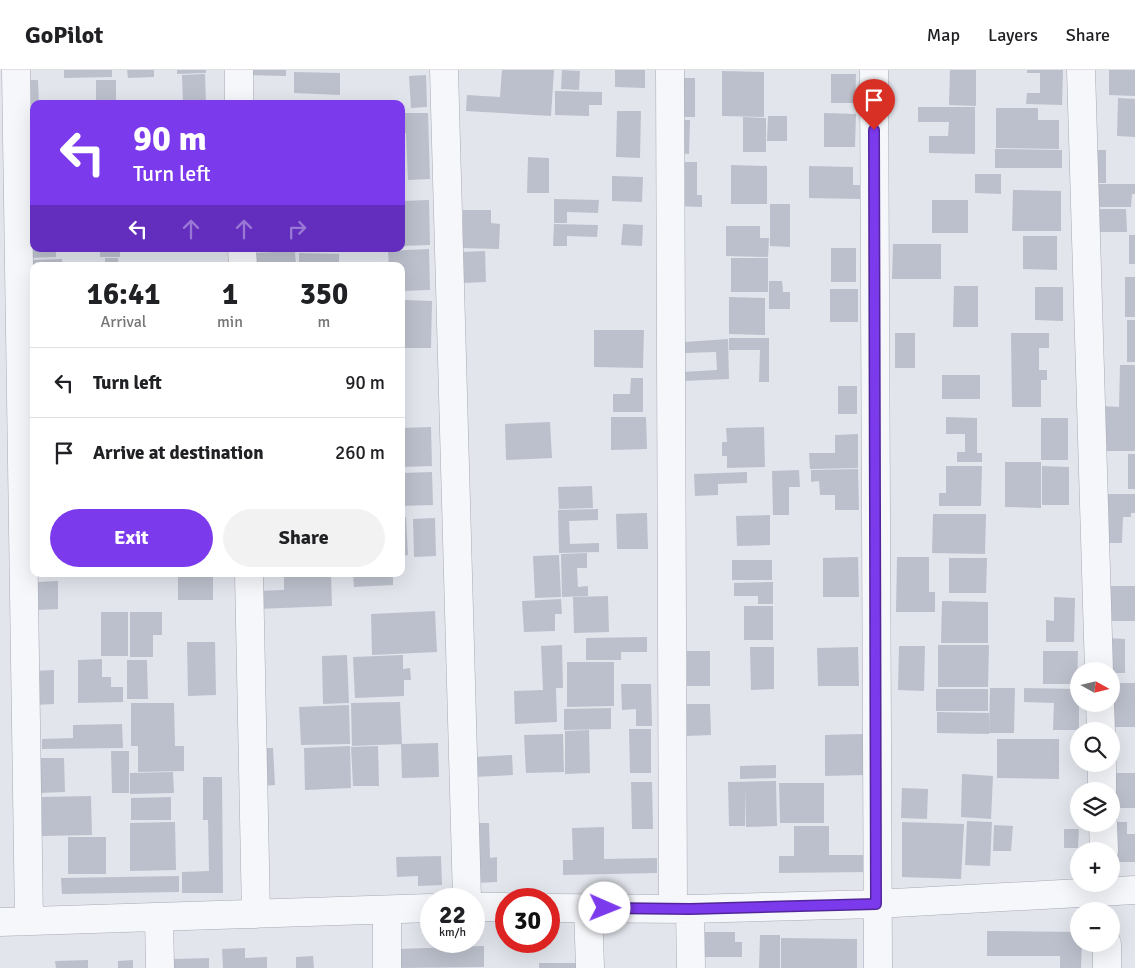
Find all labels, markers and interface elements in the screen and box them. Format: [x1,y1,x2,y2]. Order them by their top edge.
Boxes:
text: GoPilot [25,20,103,50]
text: Map [927,24,960,46]
text: Layers [988,24,1038,46]
text: Share [1066,24,1110,46]
pin [853,79,895,130]
icon: arrive [860,86,888,114]
text: 90 m [133,117,207,160]
icon: left [50,120,115,185]
text: Turn left [133,160,211,187]
icon: left [124,215,152,243]
icon: ahead [177,215,205,243]
icon: ahead [230,215,258,243]
icon: right [283,215,311,243]
text: 16:41 [87,276,160,313]
text: 1 [222,276,238,313]
text: 350 [300,276,348,313]
text: Arrival [100,312,147,332]
text: min [217,312,243,332]
text: m [318,312,330,332]
icon: left [50,369,78,397]
text: Turn left [93,371,162,395]
text: 90 m [345,371,385,395]
icon: arrive [50,439,78,467]
text: Arrive at destination [93,441,264,465]
text: 260 m [335,441,385,465]
button: Exit [50,509,213,567]
button: Share [223,509,385,567]
north arrow [1070,662,1120,712]
map controls [1070,662,1120,952]
button: search [1070,722,1120,772]
button: layers [1070,782,1120,832]
button: + [1070,842,1120,892]
position arrow [578,881,630,933]
speed limit sign: 30 [495,888,560,953]
text: 22 [439,899,466,930]
button: − [1070,902,1120,952]
text: km/h [439,925,466,940]

